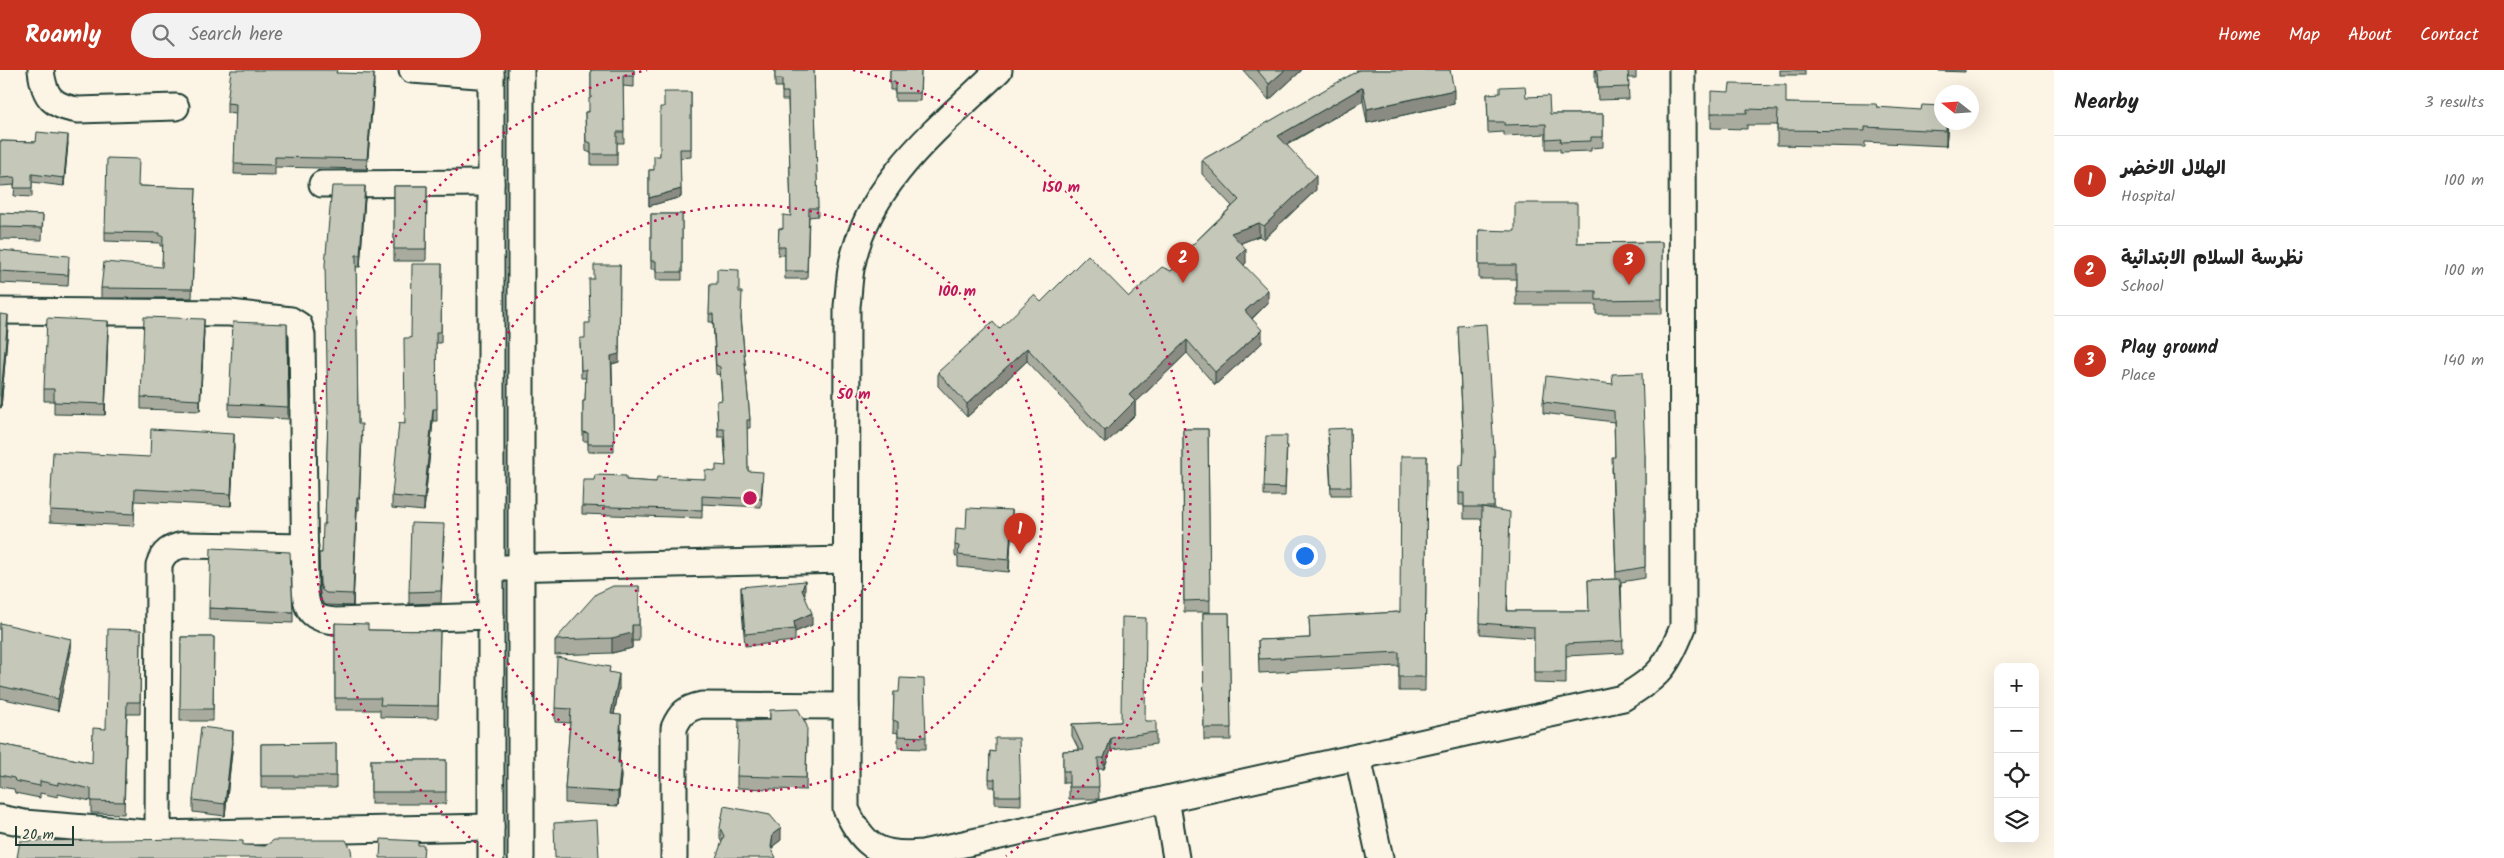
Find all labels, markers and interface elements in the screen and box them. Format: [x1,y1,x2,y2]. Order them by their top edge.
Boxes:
search box [131,13,481,58]
text: Roamly [25,16,101,55]
text: Search here [189,20,283,50]
icon: search [149,21,177,49]
text: Home [2218,21,2261,50]
text: Map [2289,21,2320,50]
text: About [2348,21,2392,50]
text: Contact [2420,21,2479,50]
north arrow [1934,85,1979,130]
text: Nearby [2074,86,2139,119]
text: 3 results [2425,90,2484,115]
text: الهلال الاخضر [2121,154,2226,184]
text: 1 [2088,168,2092,193]
text: 100 m [2444,168,2484,193]
text: 150 m [1042,176,1080,200]
text: Hospital [2121,184,2175,209]
pin: 2 [1167,242,1199,283]
pin: 3 [1613,244,1645,285]
text: نظرسة السلام الابتدائية [2121,244,2303,274]
text: 2 [2085,258,2095,283]
text: 100 m [2444,258,2484,283]
text: School [2121,274,2164,299]
text: 100 m [938,280,976,304]
text: Play ground [2121,333,2218,363]
text: 3 [2086,348,2094,373]
text: 140 m [2443,348,2484,373]
text: Place [2121,363,2155,388]
text: 50 m [836,383,871,407]
centre of rings [741,489,759,507]
pin: 1 [1004,513,1036,554]
your location [1292,543,1318,569]
map controls [1994,663,2039,843]
button: + [1994,663,2039,708]
button: − [1994,708,2039,753]
button: locate [1994,753,2039,798]
button: layers [1994,798,2039,843]
scale bar [15,823,74,846]
text: 20 m [22,824,54,846]

